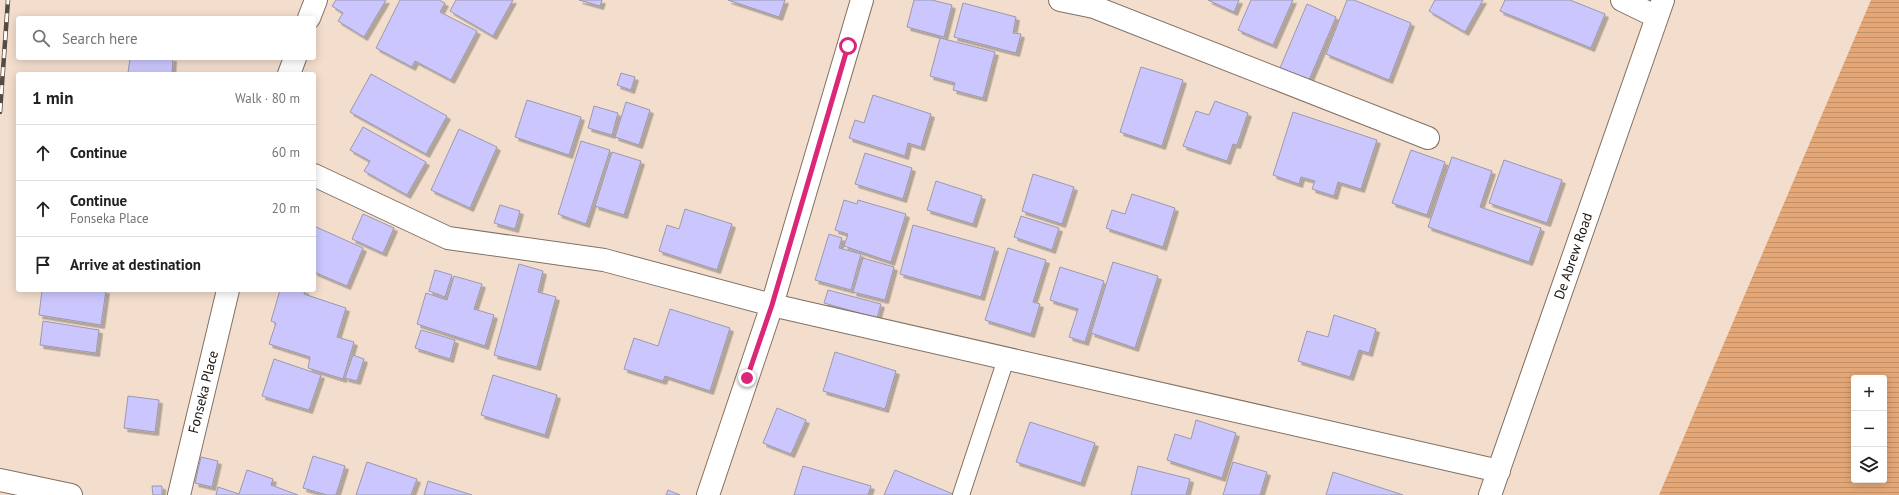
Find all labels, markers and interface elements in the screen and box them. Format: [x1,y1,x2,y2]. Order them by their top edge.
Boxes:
search box [16,16,316,60]
icon: search [30,27,52,49]
text: Search here [62,29,138,48]
route start [839,37,857,55]
text: 1 min [32,87,73,109]
text: Walk · 80 m [235,90,300,107]
icon: ahead [32,142,54,164]
text: Continue [70,143,127,162]
text: 60 m [272,144,300,161]
text: Continue [70,191,127,210]
icon: ahead [32,198,54,220]
text: 20 m [272,200,300,217]
text: Fonseka Place [70,210,149,227]
street label: De Abrew Road [1550,210,1596,302]
icon: arrive [32,254,54,276]
text: Arrive at destination [70,255,201,274]
street label: Fonseka Place [184,349,222,435]
route end [738,369,756,387]
map controls [1851,375,1887,483]
button: + [1851,375,1887,411]
button: − [1851,411,1887,447]
button: layers [1851,447,1887,483]

